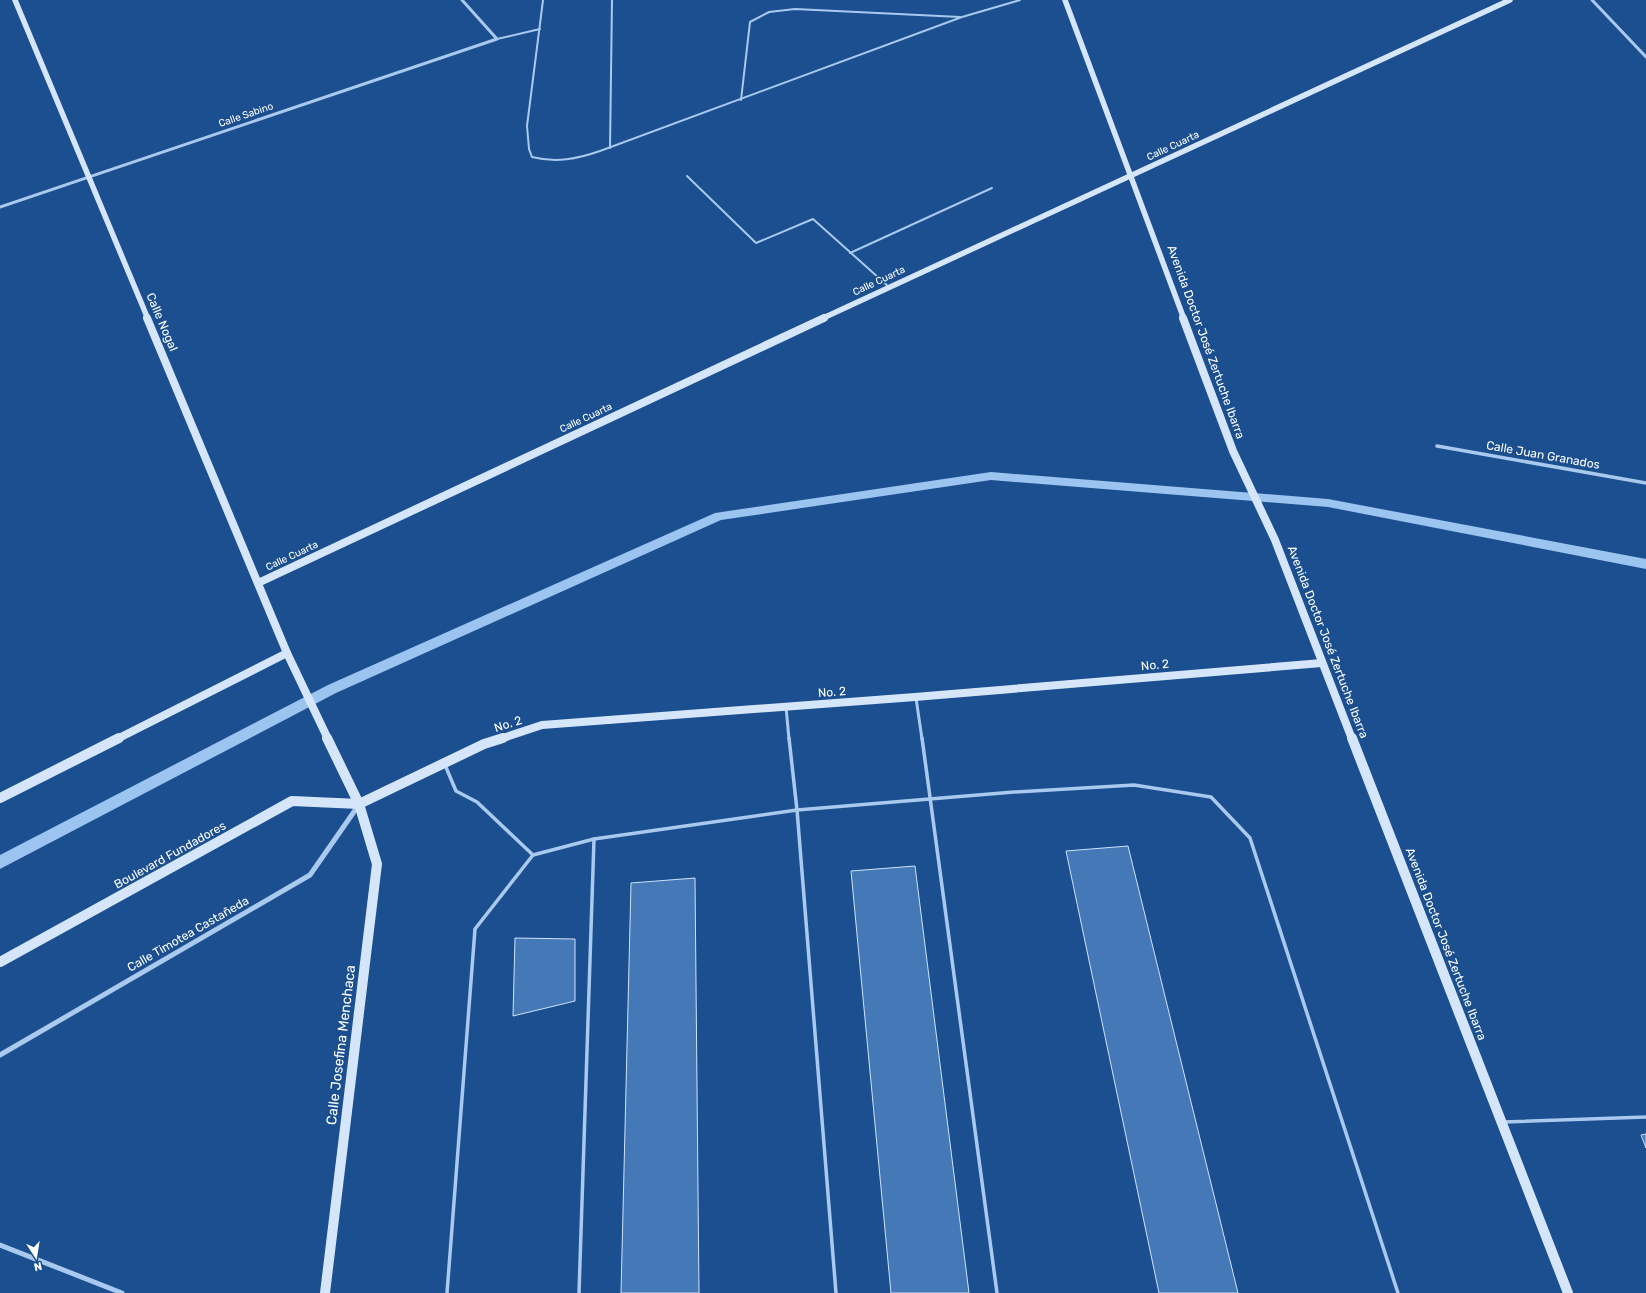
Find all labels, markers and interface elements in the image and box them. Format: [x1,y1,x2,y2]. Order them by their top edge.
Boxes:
street label: Calle Sabino [217,100,275,130]
street label: Calle Cuarta [1145,129,1201,163]
street label: Avenida Doctor José Zertuche Ibarra [1164,243,1248,441]
street label: Calle Cuarta [851,264,907,298]
street label: Calle Nogal [143,291,181,353]
street label: Calle Cuarta [558,401,614,435]
street label: Calle Juan Granados [1485,438,1601,472]
street label: Calle Cuarta [264,539,320,573]
street label: Avenida Doctor José Zertuche Ibarra [1285,544,1371,740]
street label: No. 2 [1140,657,1170,673]
street label: No. 2 [817,684,847,700]
street label: No. 2 [492,713,524,735]
street label: Boulevard Fundadores [112,818,228,892]
street label: Avenida Doctor José Zertuche Ibarra [1403,846,1489,1042]
street label: Calle Timotea Castañeda [125,893,251,975]
street label: Calle Josefina Menchaca [323,964,359,1126]
north arrow [16,1237,56,1277]
text: N [33,1259,43,1273]

